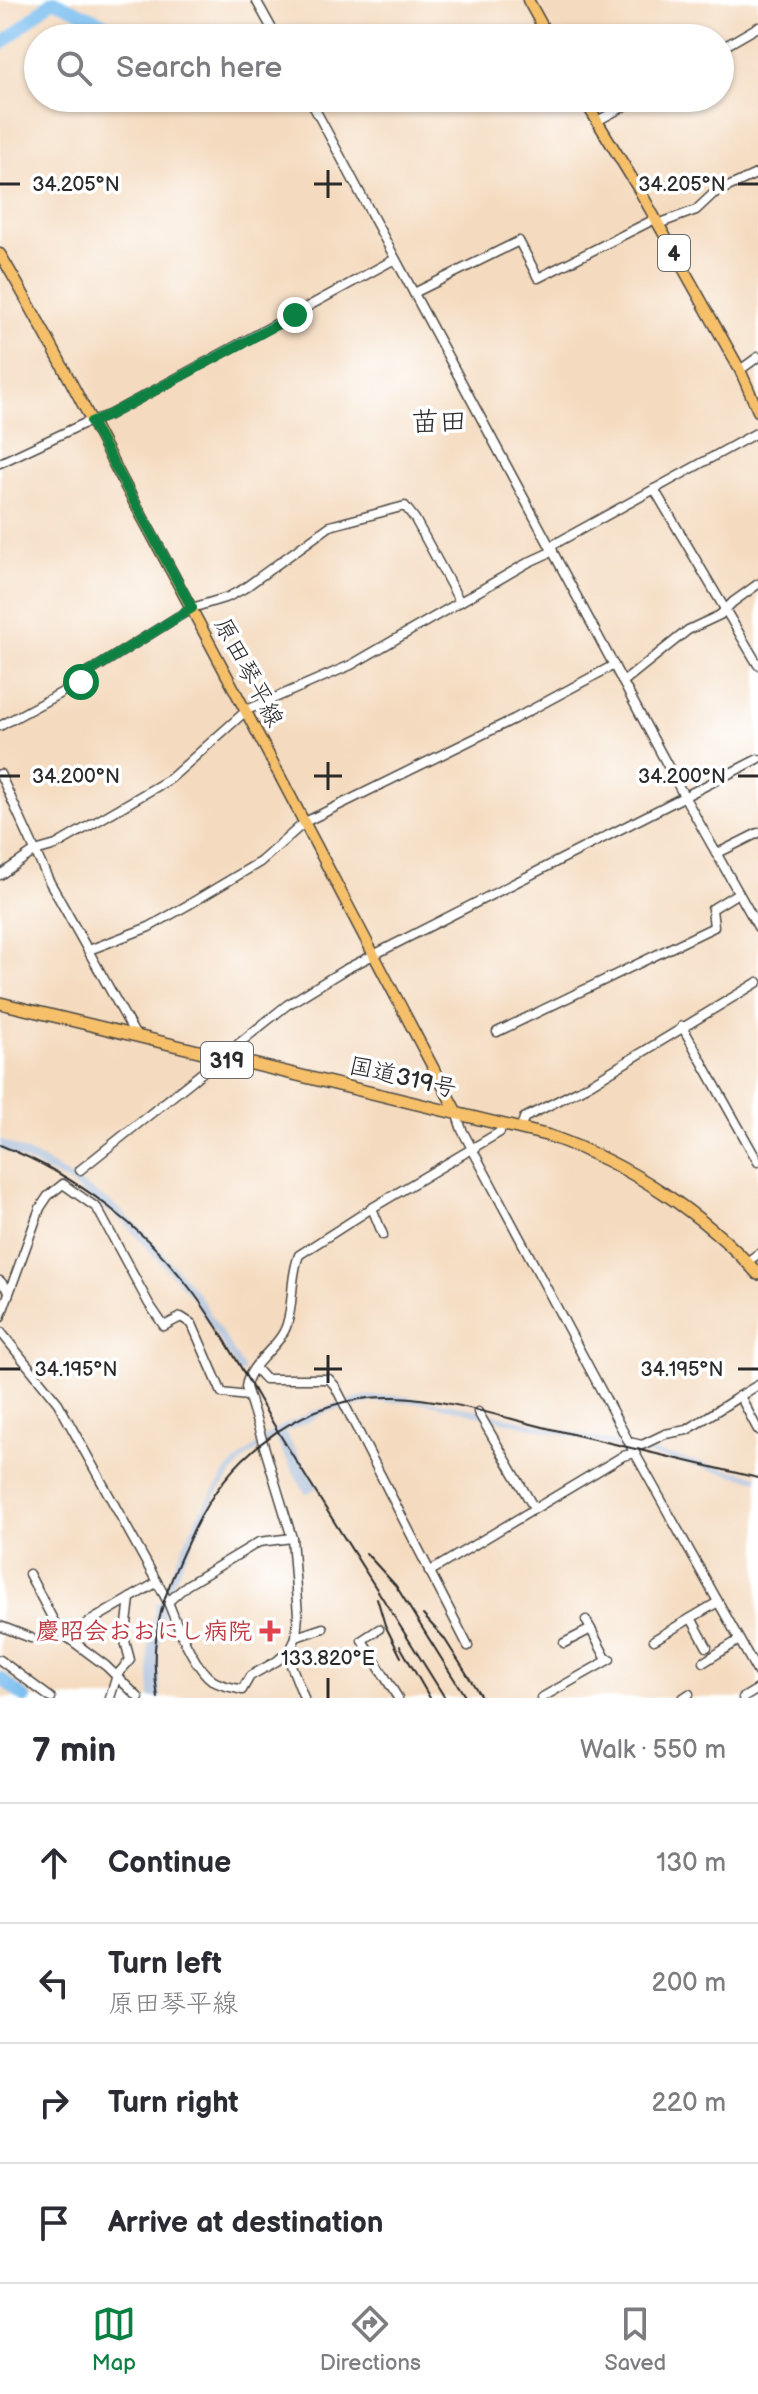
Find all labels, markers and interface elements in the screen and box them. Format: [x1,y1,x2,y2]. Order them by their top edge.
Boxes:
search box [24,24,734,112]
icon: search [52,46,96,90]
text: Search here [116,50,282,86]
text: 34.205°N [32,173,120,197]
text: 34.205°N [638,173,726,197]
road number: 4 [658,235,690,271]
route end [277,297,313,333]
district label: 苗田 [411,406,467,439]
street label: 原田琴平線 [208,612,290,732]
route start [63,664,99,700]
text: 34.200°N [32,765,120,789]
text: 34.200°N [638,765,726,789]
road number: 319 [201,1042,253,1078]
street label: 国道319号 [346,1051,460,1104]
text: 34.195°N [34,1358,118,1382]
text: 34.195°N [640,1358,724,1382]
place label: 慶昭会おおにし病院 [36,1617,252,1646]
marker: 慶昭会おおにし病院 [259,1620,281,1642]
text: 133.820°E [281,1647,375,1671]
text: 7 min [32,1730,116,1771]
text: Walk · 550 m [580,1735,726,1766]
icon: ahead [32,1841,76,1885]
text: Continue [108,1845,231,1881]
text: 130 m [656,1848,726,1879]
text: Turn left [108,1946,222,1982]
icon: left [32,1961,76,2005]
text: 200 m [652,1968,726,1999]
text: 原田琴平線 [108,1989,238,2020]
icon: right [32,2081,76,2125]
text: Turn right [108,2085,239,2121]
text: 220 m [652,2088,726,2119]
icon: arrive [32,2201,76,2245]
text: Arrive at destination [108,2205,384,2241]
tab: Map [92,2302,136,2377]
tab: Directions [320,2302,421,2377]
tab: Saved [604,2302,666,2377]

